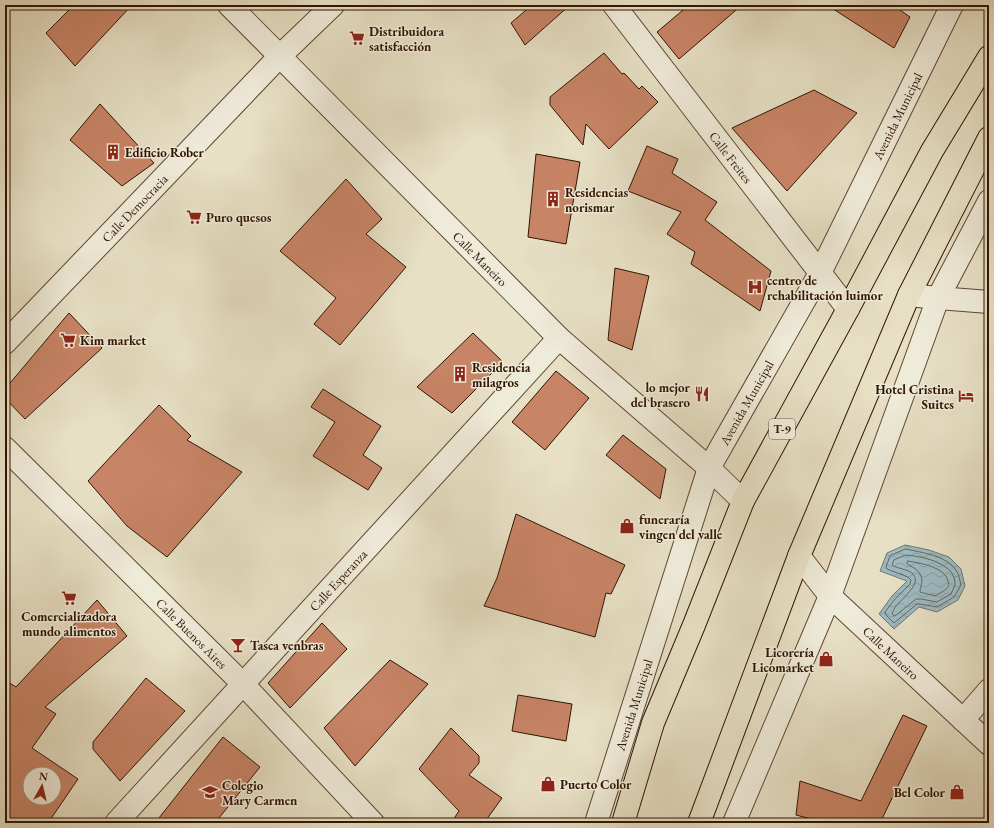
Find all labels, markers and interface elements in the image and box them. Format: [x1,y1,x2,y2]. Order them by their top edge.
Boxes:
place label: Distribuidora satisfacción [369,23,445,55]
supermarket icon: Distribuidora satisfacción [348,29,366,47]
street label: Avenida Municipal [869,70,926,163]
street label: Calle Freites [705,128,756,187]
building icon: Edificio Rober [104,143,122,161]
place label: Edificio Rober [125,144,204,161]
street label: Calle Democracia [98,170,172,246]
place label: Residencias norismar [565,184,628,216]
building icon: Residencias norismar [544,190,562,208]
supermarket icon: Puro quesos [185,208,203,226]
place label: Puro quesos [206,209,272,226]
street label: Calle Maneiro [449,228,511,290]
place label: centro de rehabilitación luimor [767,272,883,304]
hospital icon: centro de rehabilitación luimor [746,278,764,296]
supermarket icon: Kim market [59,331,77,349]
place label: Kim market [80,332,146,349]
street label: Avenida Municipal [715,357,778,449]
place label: Residencia milagros [472,359,531,391]
building icon: Residencia milagros [451,365,469,383]
place label: lo mejor del brasero [631,379,691,411]
place label: Hotel Cristina Suites [875,381,954,413]
restaurant icon: lo mejor del brasero [693,385,711,403]
hotel icon: Hotel Cristina Suites [957,387,975,405]
road number: T-9 [769,419,795,439]
place label: funeraría vingen del valle [639,511,723,543]
shop icon: funeraría vingen del valle [618,517,636,535]
street label: Calle Esperanza [306,545,371,615]
supermarket icon: Comercializadora mundo alimentos [60,589,78,607]
street label: Calle Buenos Aires [152,594,231,673]
place label: Comercializadora mundo alimentos [21,608,117,640]
street label: Calle Maneiro [859,623,922,684]
bar icon: Tasca venbras [229,636,247,654]
place label: Tasca venbras [250,637,324,654]
place label: Licorería Licomarket [752,644,814,676]
shop icon: Licorería Licomarket [817,650,835,668]
street label: Avenida Municipal [611,657,657,754]
north arrow [22,766,62,806]
text: N [38,769,49,784]
shop icon: Puerto Color [539,775,557,793]
place label: Puerto Color [560,776,632,793]
place label: Colegio Mary Carmen [222,777,298,809]
school or university icon: Colegio Mary Carmen [201,783,219,801]
shop icon: Bel Color [948,783,966,801]
place label: Bel Color [894,784,946,801]

